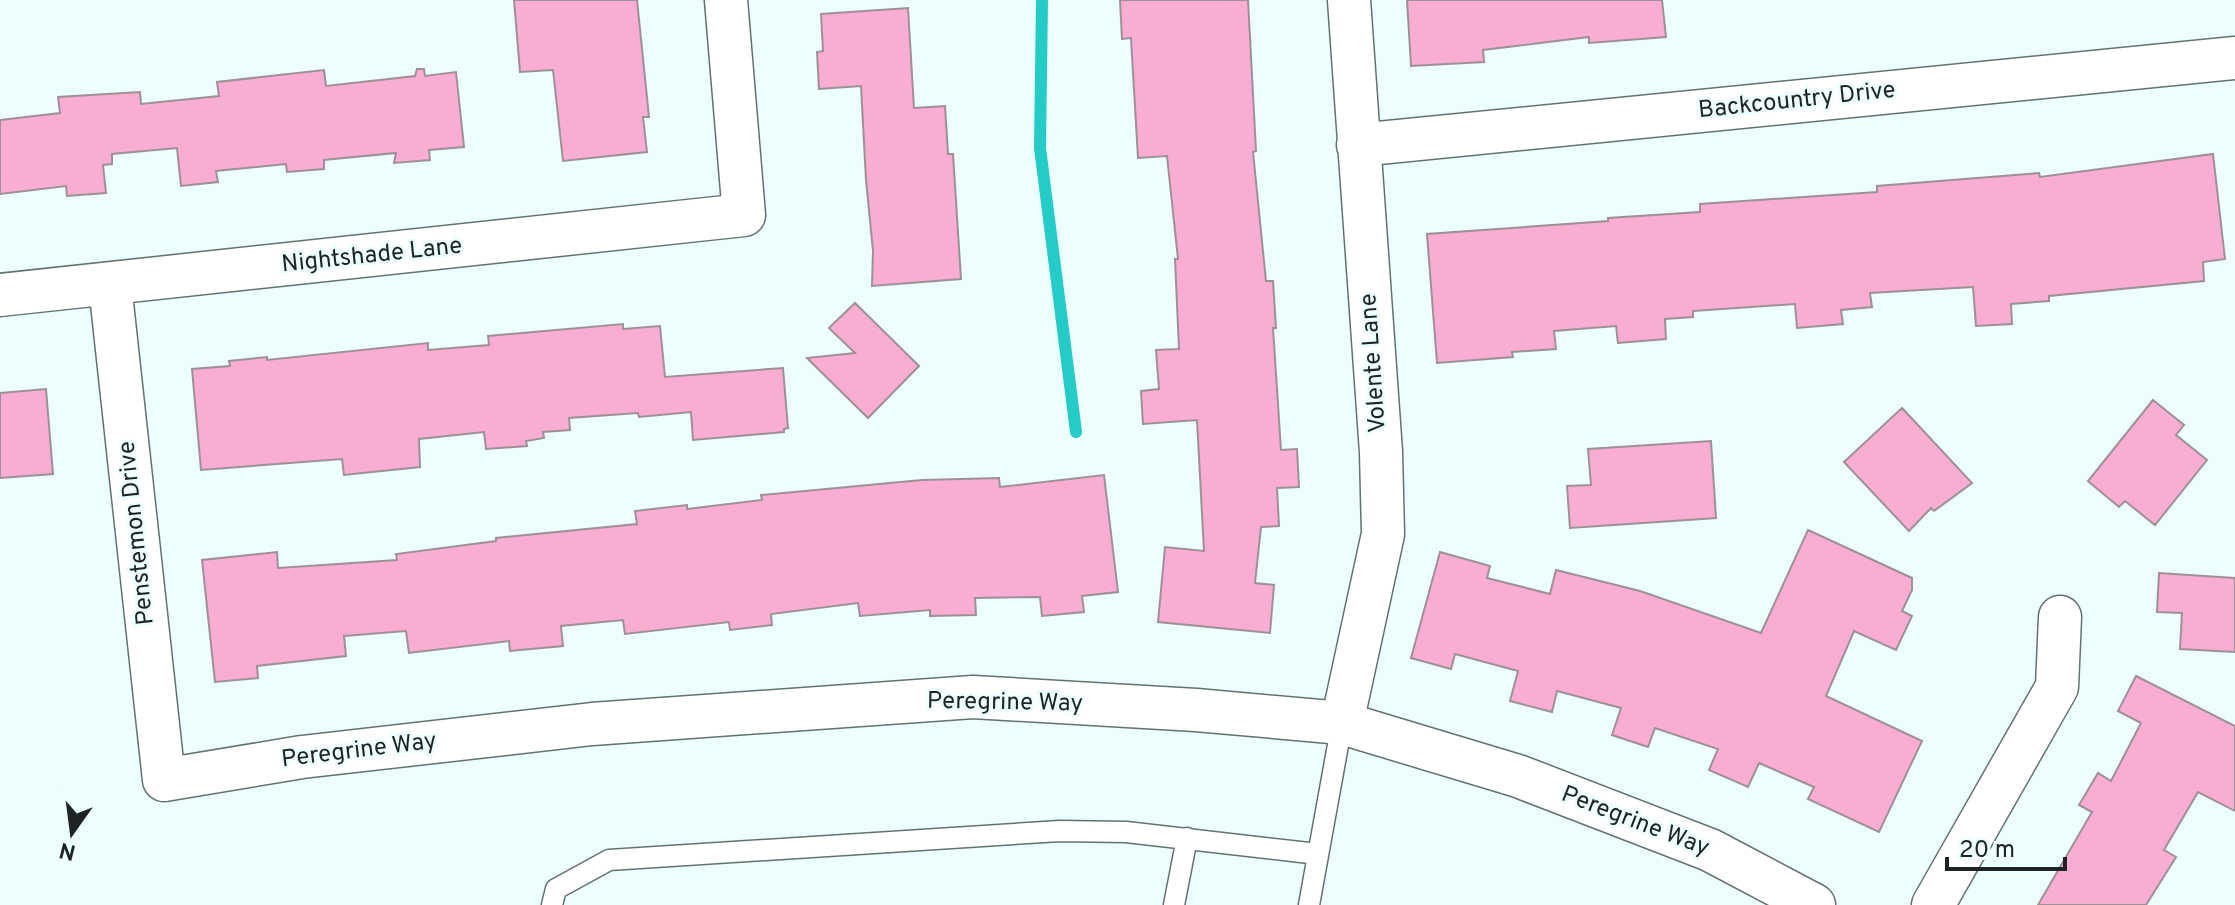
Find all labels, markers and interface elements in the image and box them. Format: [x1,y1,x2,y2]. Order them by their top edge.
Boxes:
street label: Backcountry Drive [1697,76,1897,126]
street label: Nightshade Lane [280,232,464,280]
street label: Volente Lane [1354,292,1394,434]
street label: Penstemon Drive [112,440,162,626]
street label: Peregrine Way [927,687,1083,719]
street label: Peregrine Way [280,727,438,775]
street label: Peregrine Way [1557,780,1713,864]
north arrow [32,793,112,873]
scale bar [1947,821,2065,871]
text: N [57,835,79,865]
text: 20 m [1959,836,2015,866]

